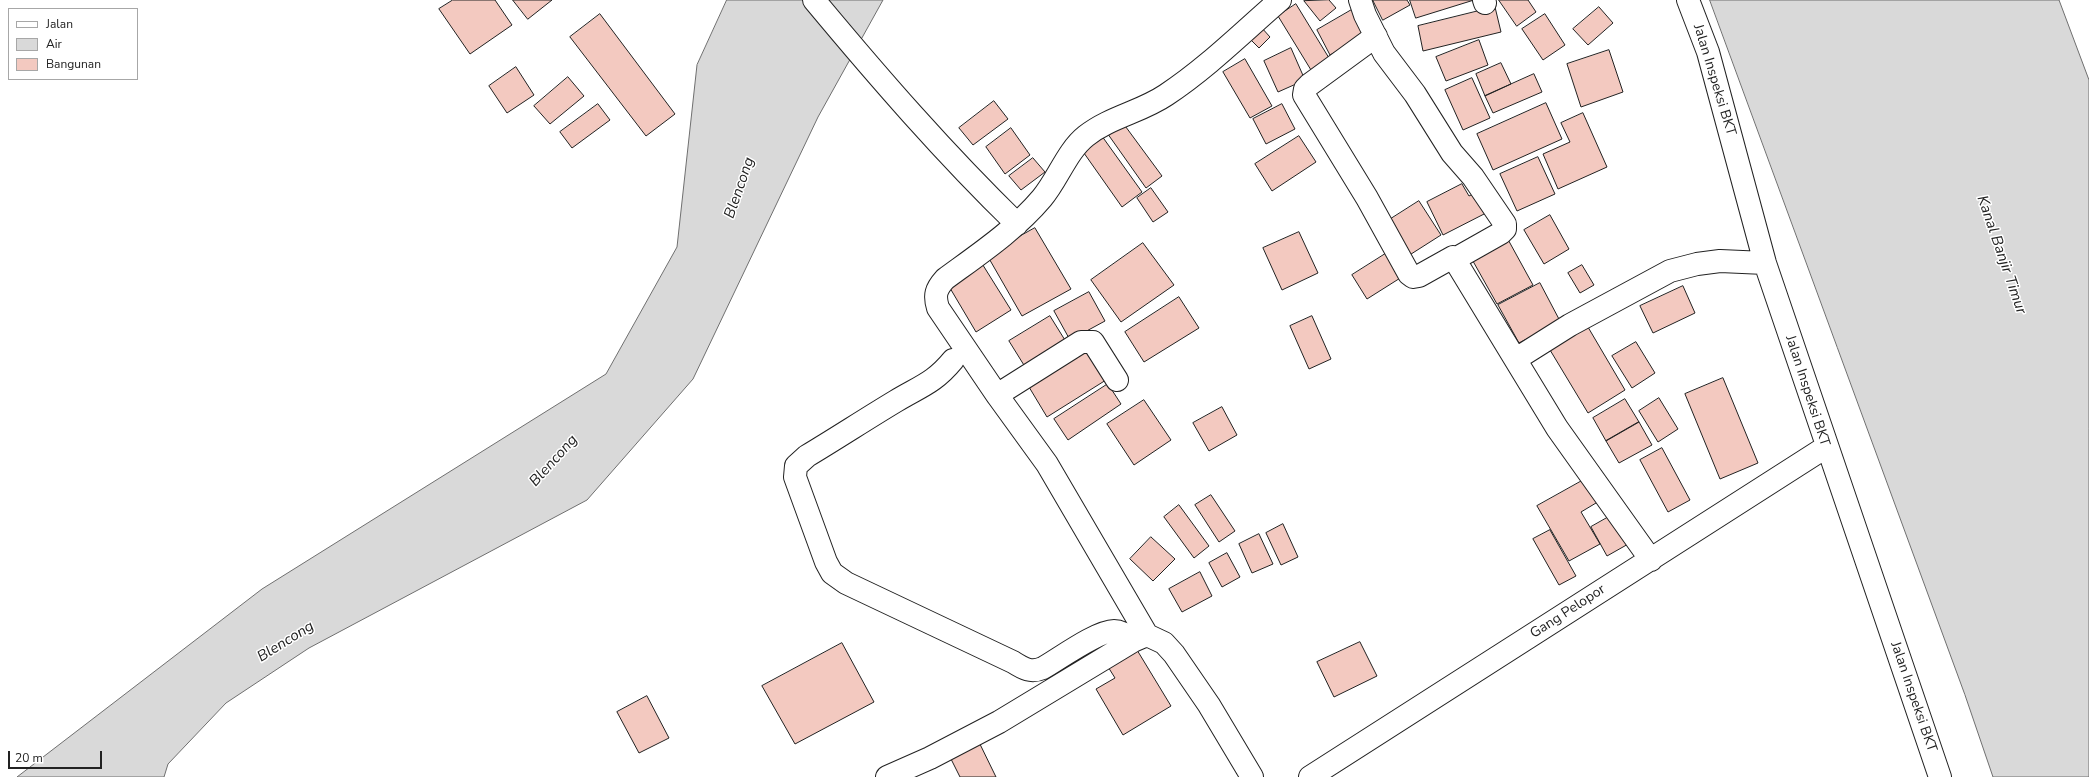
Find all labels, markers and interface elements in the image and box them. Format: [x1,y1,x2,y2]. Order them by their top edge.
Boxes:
legend [8,8,138,80]
text: Jalan [46,16,73,32]
street label: Jalan Inspeksi BKT [1689,22,1739,138]
text: Air [46,36,62,52]
text: Bangunan [46,56,101,72]
water label: Blencong [721,155,759,221]
water label: Kanal Banjir Timur [1972,193,2030,317]
street label: Jalan Inspeksi BKT [1781,333,1833,449]
water label: Blencong [526,431,582,491]
street label: Gang Pelopor [1527,581,1609,643]
water label: Blencong [254,618,318,666]
street label: Jalan Inspeksi BKT [1886,640,1940,754]
scale bar [10,743,104,769]
text: 20 m [15,750,43,766]

